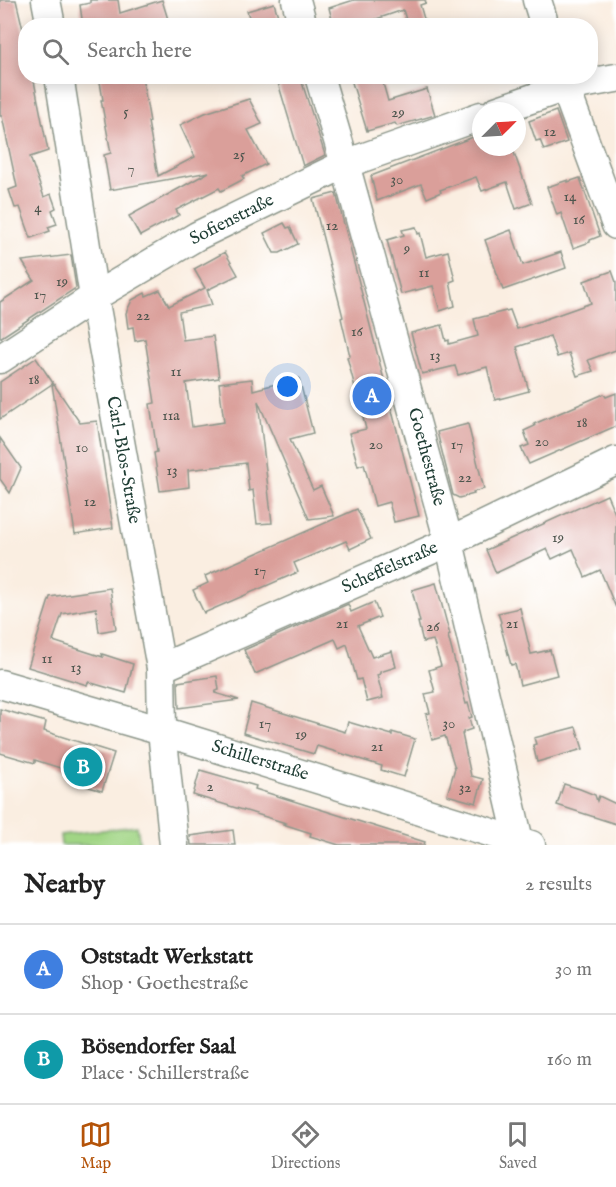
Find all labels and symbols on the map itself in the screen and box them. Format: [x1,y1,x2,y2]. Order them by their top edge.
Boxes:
house number: 5 [123,102,129,121]
north arrow [472,102,526,156]
house number: 29 [391,103,405,122]
house number: 12 [544,122,556,141]
house number: 25 [233,145,246,164]
house number: 7 [127,159,135,178]
house number: 30 [391,170,403,189]
house number: 14 [564,187,577,206]
street label: Sofienstraße [186,189,278,251]
house number: 4 [34,198,42,217]
house number: 16 [573,210,586,229]
house number: 12 [326,216,338,235]
house number: 9 [403,239,410,258]
house number: 11 [418,263,430,282]
house number: 19 [56,272,68,291]
house number: 17 [34,285,46,304]
house number: 22 [136,306,150,325]
house number: 16 [351,322,364,341]
house number: 13 [429,346,441,365]
house number: 11 [170,362,182,381]
house number: 18 [28,370,40,389]
your location [273,372,302,401]
pin: A [352,374,392,418]
street label: Carl-Blos-Straße [100,394,146,526]
street label: Goethestraße [402,405,450,509]
house number: 11a [162,406,180,425]
house number: 18 [576,413,588,432]
house number: 20 [535,432,549,451]
house number: 20 [369,435,383,454]
house number: 17 [451,435,463,454]
house number: 10 [76,438,88,457]
house number: 13 [166,461,178,480]
house number: 22 [458,468,472,487]
house number: 12 [84,492,96,511]
house number: 19 [552,528,564,547]
street label: Scheffelstraße [338,537,442,599]
house number: 17 [254,561,266,580]
house number: 21 [336,614,348,633]
house number: 21 [506,614,518,633]
house number: 26 [426,617,440,636]
house number: 11 [41,649,53,668]
house number: 13 [70,658,82,677]
house number: 17 [259,714,271,733]
house number: 30 [443,714,455,733]
house number: 19 [295,725,307,744]
street label: Schillerstraße [209,735,311,787]
house number: 21 [371,737,383,756]
pin: B [64,744,103,789]
house number: 2 [206,777,214,796]
house number: 32 [459,778,471,797]

